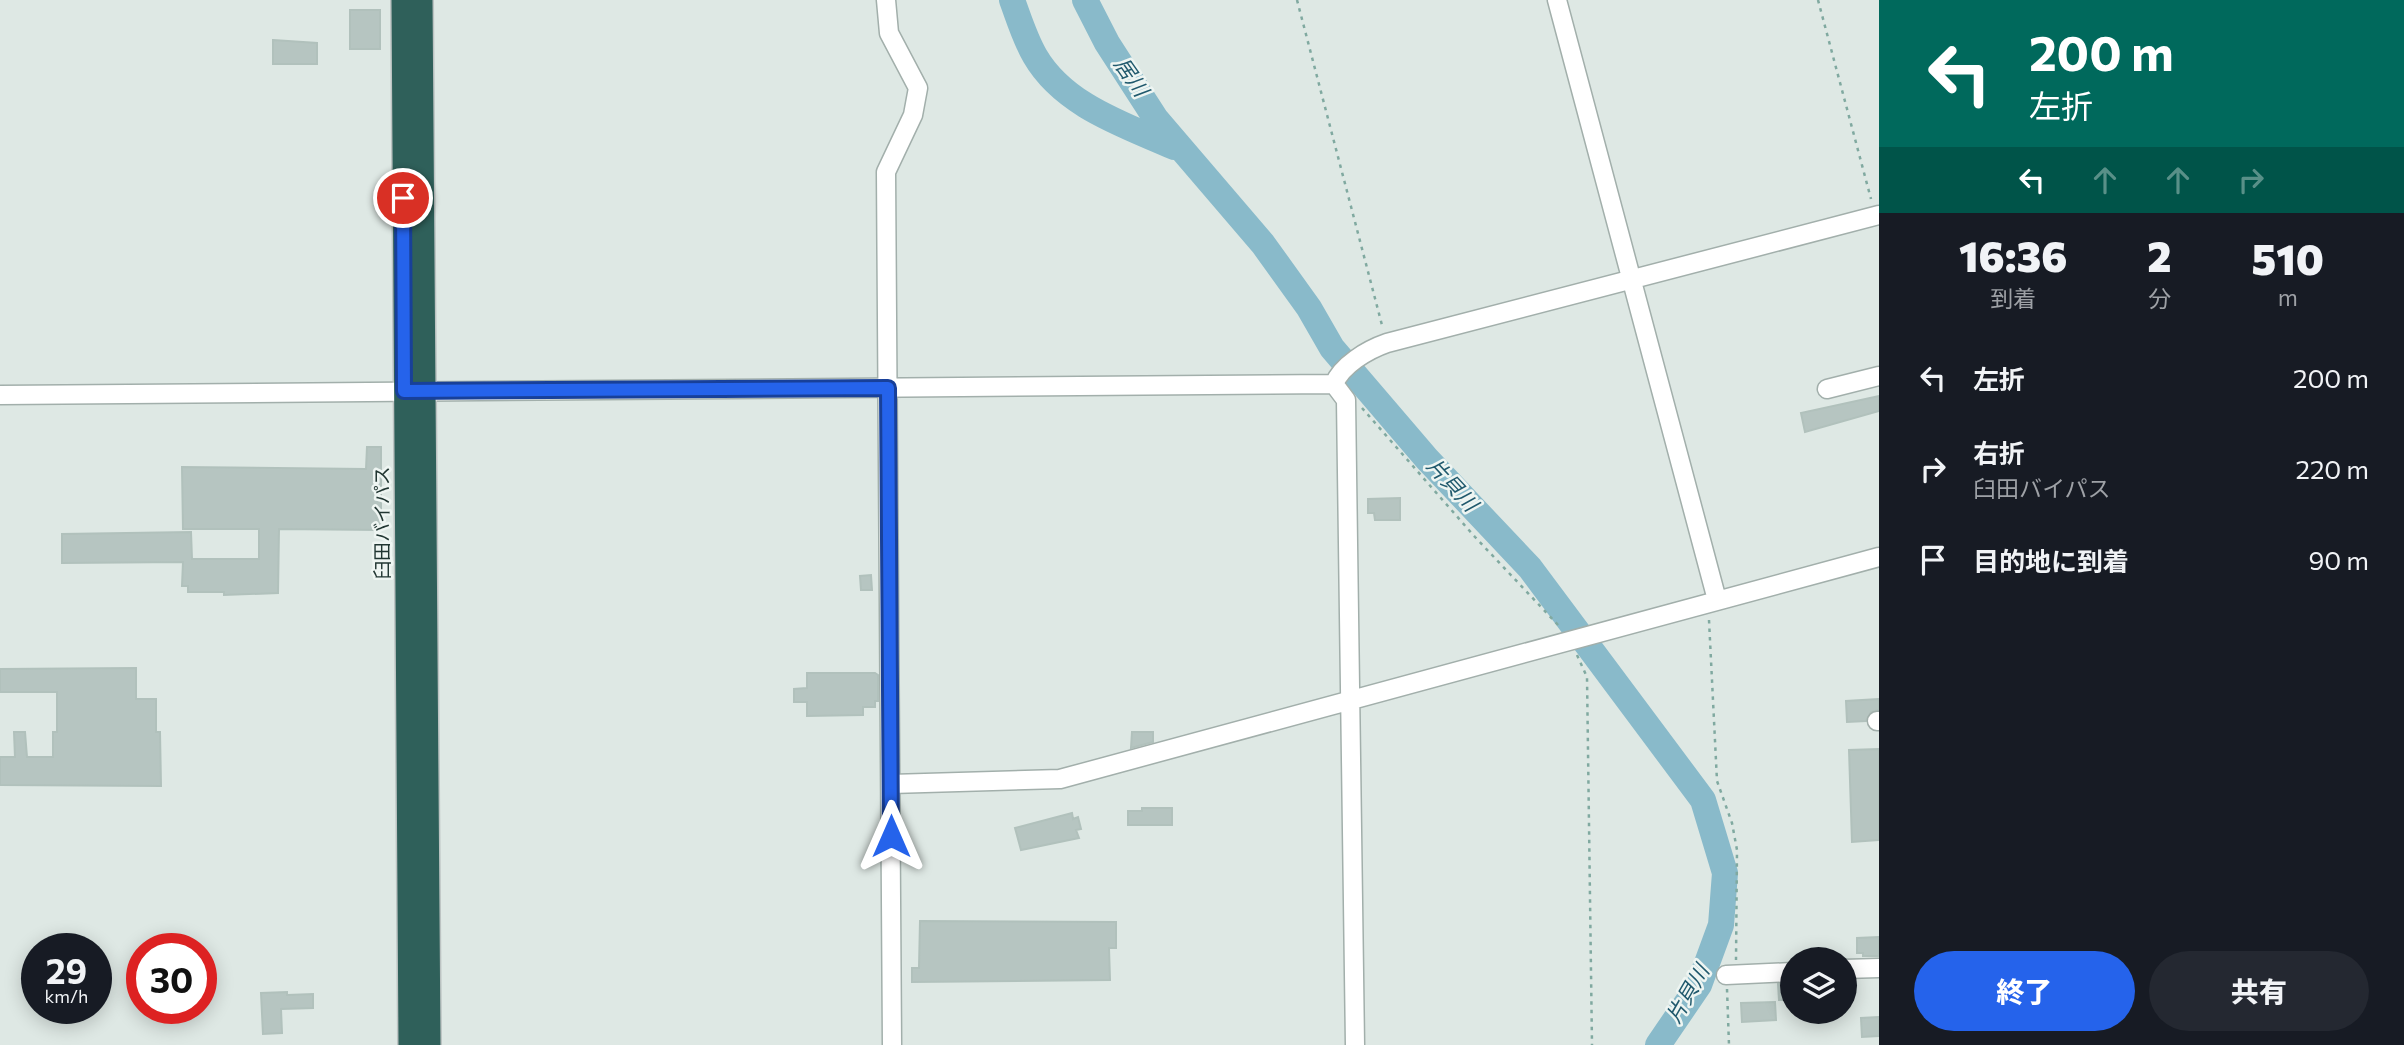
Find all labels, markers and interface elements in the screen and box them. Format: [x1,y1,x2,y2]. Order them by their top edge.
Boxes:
text: 200 m [2029,21,2174,81]
icon: left [1914,28,2005,119]
water label: 居川 [1110,52,1156,102]
text: 左折 [2029,85,2093,125]
icon: left [2013,161,2051,199]
icon: ahead [2086,161,2124,199]
icon: ahead [2159,161,2197,199]
icon: right [2232,161,2270,199]
pin [373,168,433,228]
icon: arrive [384,179,422,217]
text: 16:36 [1959,229,2067,281]
text: 2 [2147,229,2172,281]
text: 510 [2252,232,2324,284]
text: m [2278,283,2298,311]
text: 到着 [1990,284,2036,312]
text: 分 [2148,284,2171,312]
icon: left [1914,359,1952,397]
text: 200 m [2293,362,2369,393]
text: 左折 [1973,363,2025,394]
text: 右折 [1973,437,2025,468]
icon: right [1914,450,1952,488]
water label: 片貝川 [1422,452,1485,517]
text: 220 m [2296,453,2369,484]
street label: 臼田バイパス [370,466,393,580]
text: 臼田バイパス [1973,474,2111,502]
icon: arrive [1914,541,1952,579]
text: 90 m [2309,544,2369,575]
text: 目的地に到着 [1973,545,2129,576]
position arrow [854,799,928,873]
speed limit sign: 30 [126,933,217,1024]
map controls [1780,947,1857,1024]
button: layers [1780,947,1857,1024]
text: 29 [46,948,87,991]
button: 終了 [1914,951,2135,1031]
button: 共有 [2149,951,2369,1031]
water label: 片貝川 [1660,958,1714,1027]
text: km/h [45,985,88,1007]

